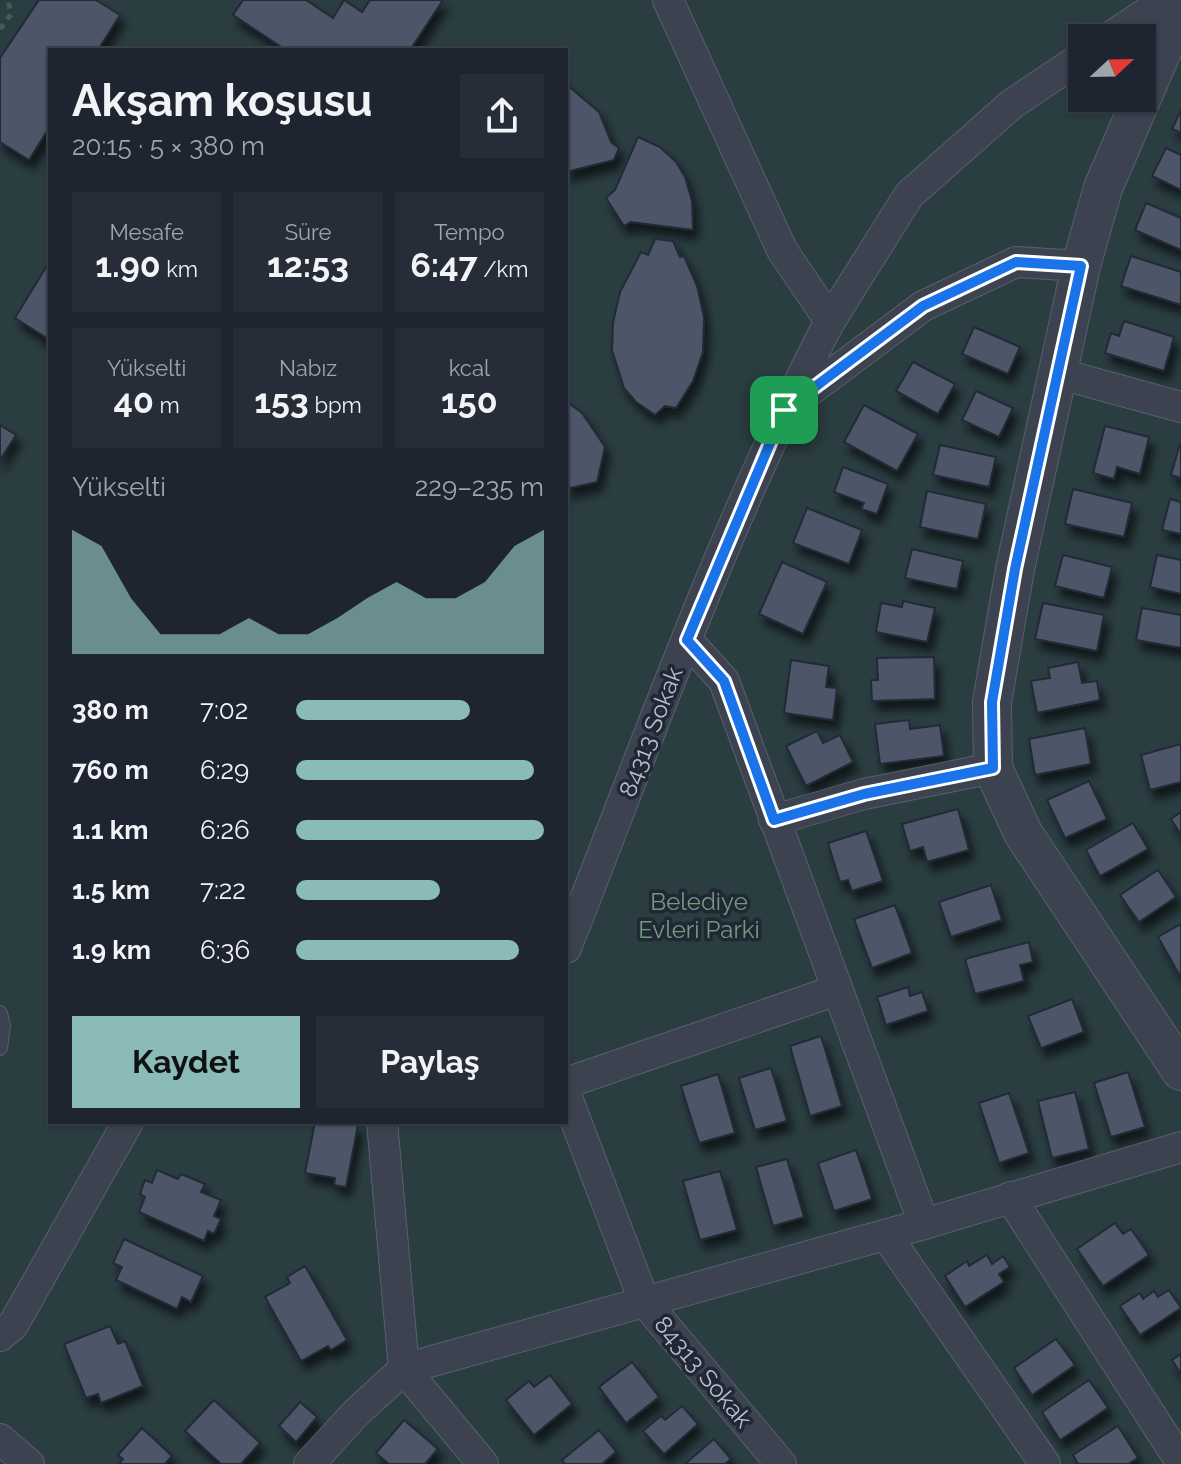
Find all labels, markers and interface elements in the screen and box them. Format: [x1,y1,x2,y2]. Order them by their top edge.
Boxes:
north arrow [1068,24,1156,112]
map controls [1068,24,1156,112]
button: share [460,74,544,158]
text: Akşam koşusu [72,75,372,126]
text: 20:15 · 5 × 380 m [72,131,265,161]
text: Mesafe [109,219,184,245]
text: Süre [285,219,331,245]
text: Tempo [434,219,505,245]
text: 1.90 [95,245,161,285]
text: 12:53 [267,245,349,285]
text: 6:47 [410,245,478,285]
text: km [161,256,198,282]
text: /km [478,256,528,282]
text: Yükselti [107,355,186,381]
text: Nabız [279,355,337,381]
text: kcal [449,355,490,381]
pin [750,376,818,444]
text: 40 [114,381,154,421]
text: 153 [254,381,309,421]
text: 150 [441,381,498,421]
icon: arrive [762,388,806,432]
text: m [154,392,180,418]
text: bpm [309,392,362,418]
text: Yükselti [72,472,166,502]
text: 229–235 m [415,472,544,502]
street label: 84313 Sokak [613,663,689,801]
text: 380 m [72,695,149,725]
text: 7:02 [200,695,248,725]
text: 760 m [72,755,149,785]
text: 6:29 [200,755,249,785]
text: 1.1 km [72,815,149,845]
text: 6:26 [200,815,250,845]
text: 1.5 km [72,875,150,905]
text: 7:22 [200,875,246,905]
park label: Belediye Evleri Parki [638,887,760,944]
text: 1.9 km [72,935,151,965]
text: 6:36 [200,935,250,965]
button: Kaydet [72,1016,300,1108]
button: Paylaş [316,1016,544,1108]
street label: 84313 Sokak [648,1310,759,1434]

